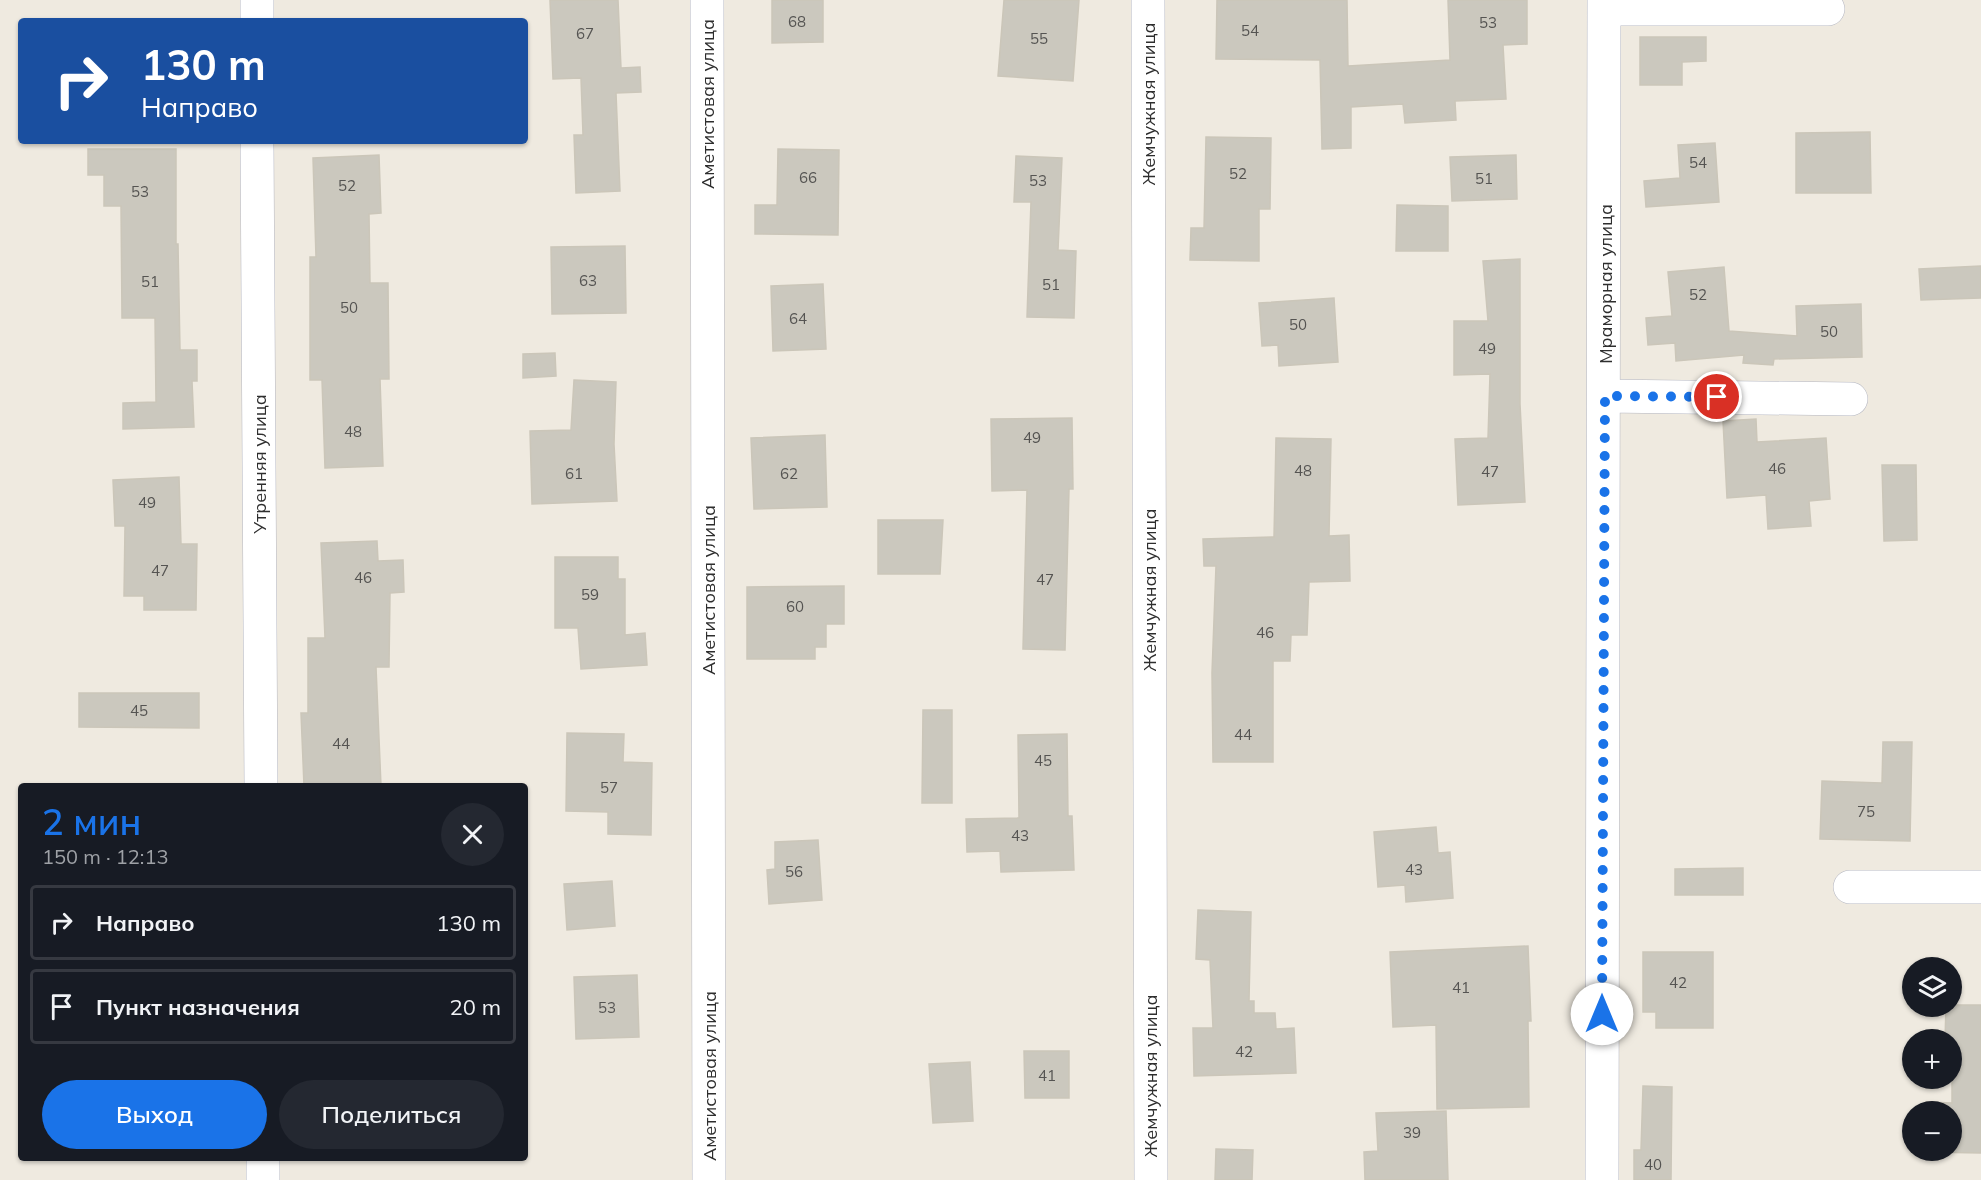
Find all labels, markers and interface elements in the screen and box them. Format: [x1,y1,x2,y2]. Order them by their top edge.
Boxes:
house number: 68 [788,12,806,31]
house number: 53 [1479,13,1497,32]
street label: Аметистовая улица [696,19,719,189]
house number: 54 [1241,21,1259,40]
street label: Жемчужная улица [1137,22,1160,186]
house number: 67 [576,24,594,43]
house number: 55 [1030,29,1048,48]
text: 130 m [141,38,266,91]
icon: right [42,42,120,120]
text: Направо [141,90,258,124]
house number: 54 [1689,153,1707,172]
house number: 52 [1229,164,1247,183]
house number: 66 [799,168,817,187]
house number: 51 [1475,169,1493,188]
house number: 53 [1029,171,1047,190]
house number: 52 [338,176,356,195]
house number: 53 [131,182,149,201]
street label: Мраморная улица [1594,204,1617,364]
house number: 63 [579,271,597,290]
house number: 51 [141,272,159,291]
house number: 51 [1042,275,1060,294]
house number: 52 [1689,285,1707,304]
house number: 50 [340,298,358,317]
house number: 64 [789,309,807,328]
house number: 50 [1289,315,1307,334]
house number: 50 [1820,322,1838,341]
house number: 49 [1478,339,1496,358]
pin [1691,371,1742,422]
icon: arrive [1700,380,1733,413]
street label: Утренняя улица [248,394,271,535]
house number: 48 [344,422,362,441]
house number: 49 [1023,428,1041,447]
house number: 46 [1768,459,1786,478]
house number: 48 [1294,461,1312,480]
house number: 47 [1481,462,1499,481]
house number: 61 [565,464,583,483]
house number: 62 [780,464,798,483]
house number: 49 [138,493,156,512]
street label: Аметистовая улица [697,505,720,675]
street label: Жемчужная улица [1138,508,1161,672]
house number: 47 [151,561,169,580]
house number: 46 [354,568,372,587]
house number: 47 [1036,570,1054,589]
house number: 59 [581,585,599,604]
house number: 60 [786,597,804,616]
house number: 46 [1256,623,1274,642]
house number: 45 [130,701,148,720]
house number: 44 [1234,725,1252,744]
house number: 44 [332,734,350,753]
house number: 45 [1034,751,1052,770]
house number: 57 [600,778,618,797]
text: 2 мин [42,799,141,844]
house number: 75 [1857,802,1875,821]
button: close [441,803,504,866]
house number: 43 [1011,826,1029,845]
text: 150 m · 12:13 [42,844,168,869]
house number: 43 [1405,860,1423,879]
house number: 56 [785,862,803,881]
icon: right [45,906,78,939]
text: Направо [96,909,194,937]
text: 130 m [436,909,501,937]
map controls [1902,957,1962,1161]
button: layers [1902,957,1962,1017]
house number: 42 [1669,973,1687,992]
house number: 41 [1452,978,1470,997]
position arrow [1570,982,1634,1046]
icon: arrive [45,990,78,1023]
street label: Аметистовая улица [698,991,721,1161]
text: Пункт назначения [96,993,300,1021]
text: 20 m [450,993,501,1021]
street label: Жемчужная улица [1139,994,1162,1158]
house number: 53 [598,998,616,1017]
button: + [1902,1029,1962,1089]
house number: 42 [1235,1042,1253,1061]
house number: 41 [1038,1066,1056,1085]
button: Выход [42,1080,267,1149]
button: Поделиться [279,1080,504,1149]
button: − [1902,1101,1962,1161]
house number: 39 [1403,1123,1421,1142]
house number: 40 [1644,1155,1662,1174]

